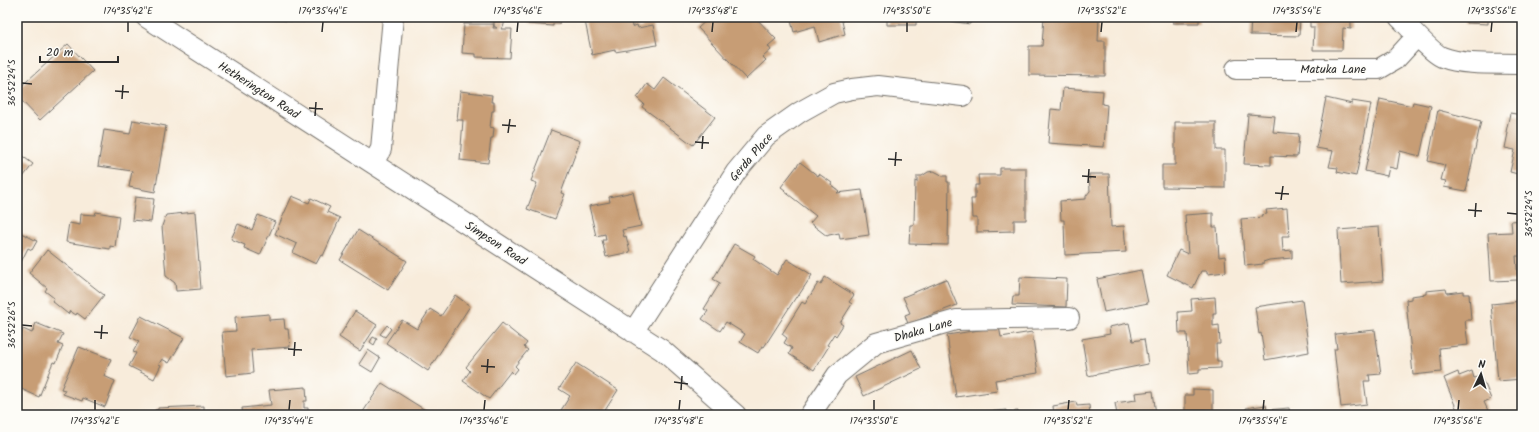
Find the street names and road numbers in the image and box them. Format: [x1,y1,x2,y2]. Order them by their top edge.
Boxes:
street label: Hetherington Road [214,57,304,125]
street label: Matuka Lane [1300,60,1366,79]
street label: Gerda Place [725,128,778,186]
street label: Simpson Road [461,216,531,271]
street label: Dhaka Lane [892,313,955,348]

